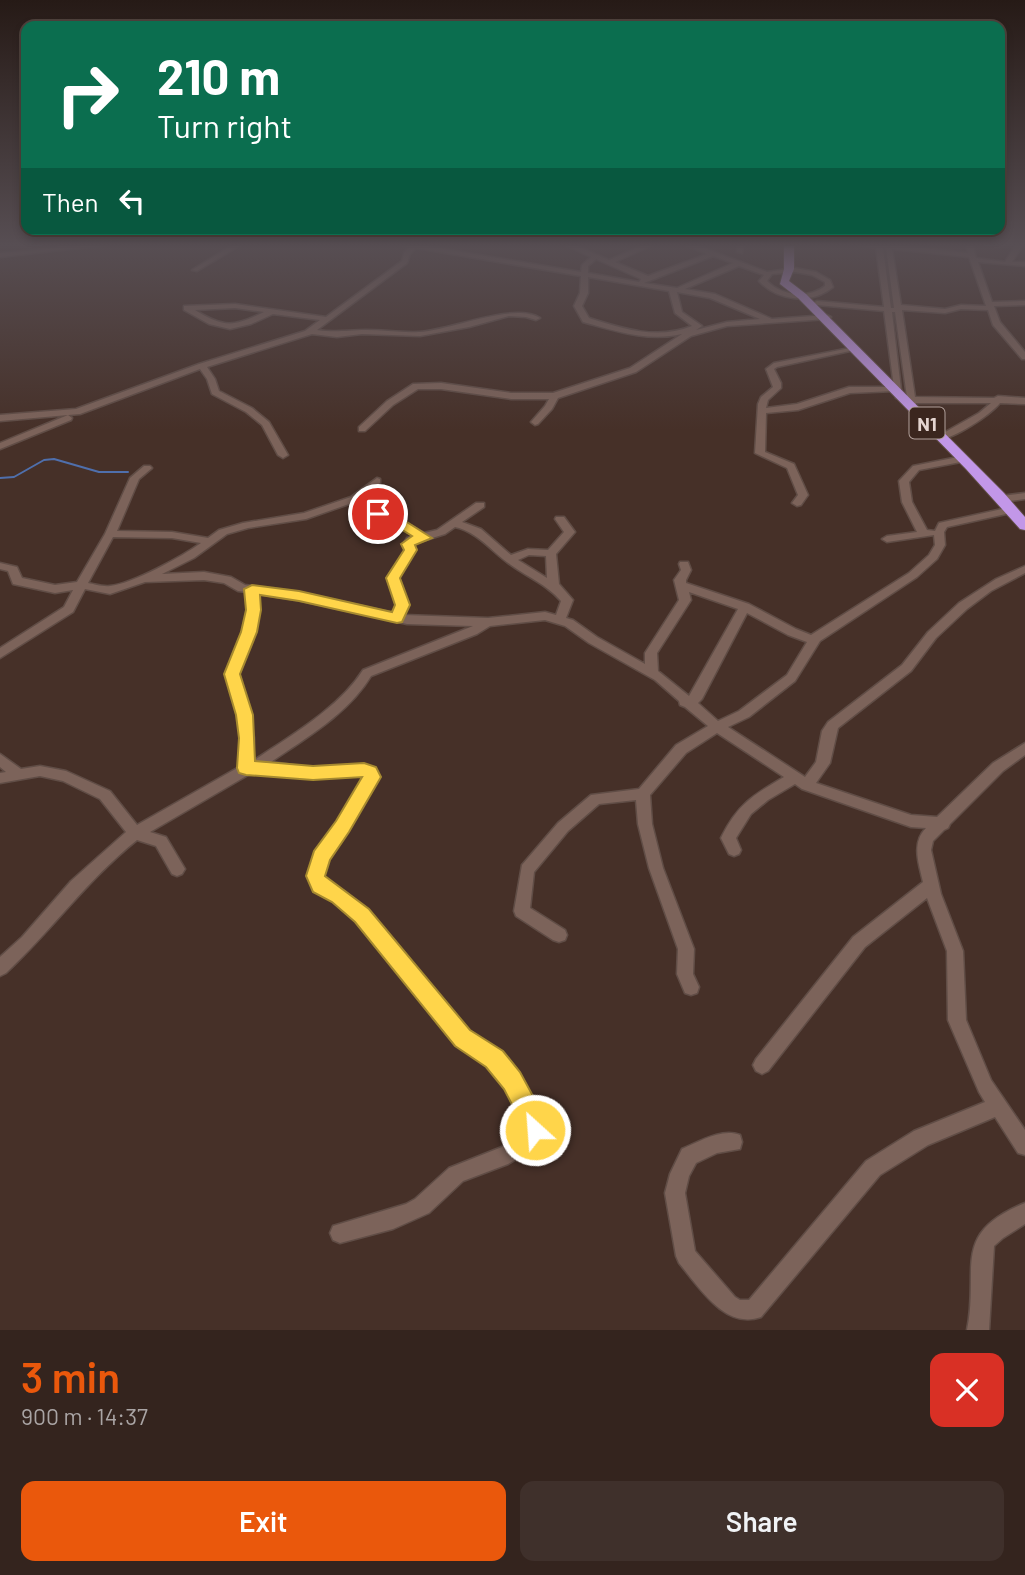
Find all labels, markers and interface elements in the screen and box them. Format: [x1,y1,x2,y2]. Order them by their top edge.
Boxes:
text: 210 m [157,46,280,105]
icon: right [42,49,133,140]
text: Turn right [157,106,292,144]
icon: left [113,182,151,220]
text: Then [42,186,99,217]
road number: N1 [909,408,944,438]
pin [348,484,408,544]
icon: arrive [359,495,397,533]
position arrow [498,1093,572,1167]
text: 3 min [21,1351,120,1401]
button: close [930,1353,1004,1427]
text: 900 m · 14:37 [21,1402,148,1430]
button: Exit [21,1481,506,1561]
button: Share [520,1481,1004,1561]

